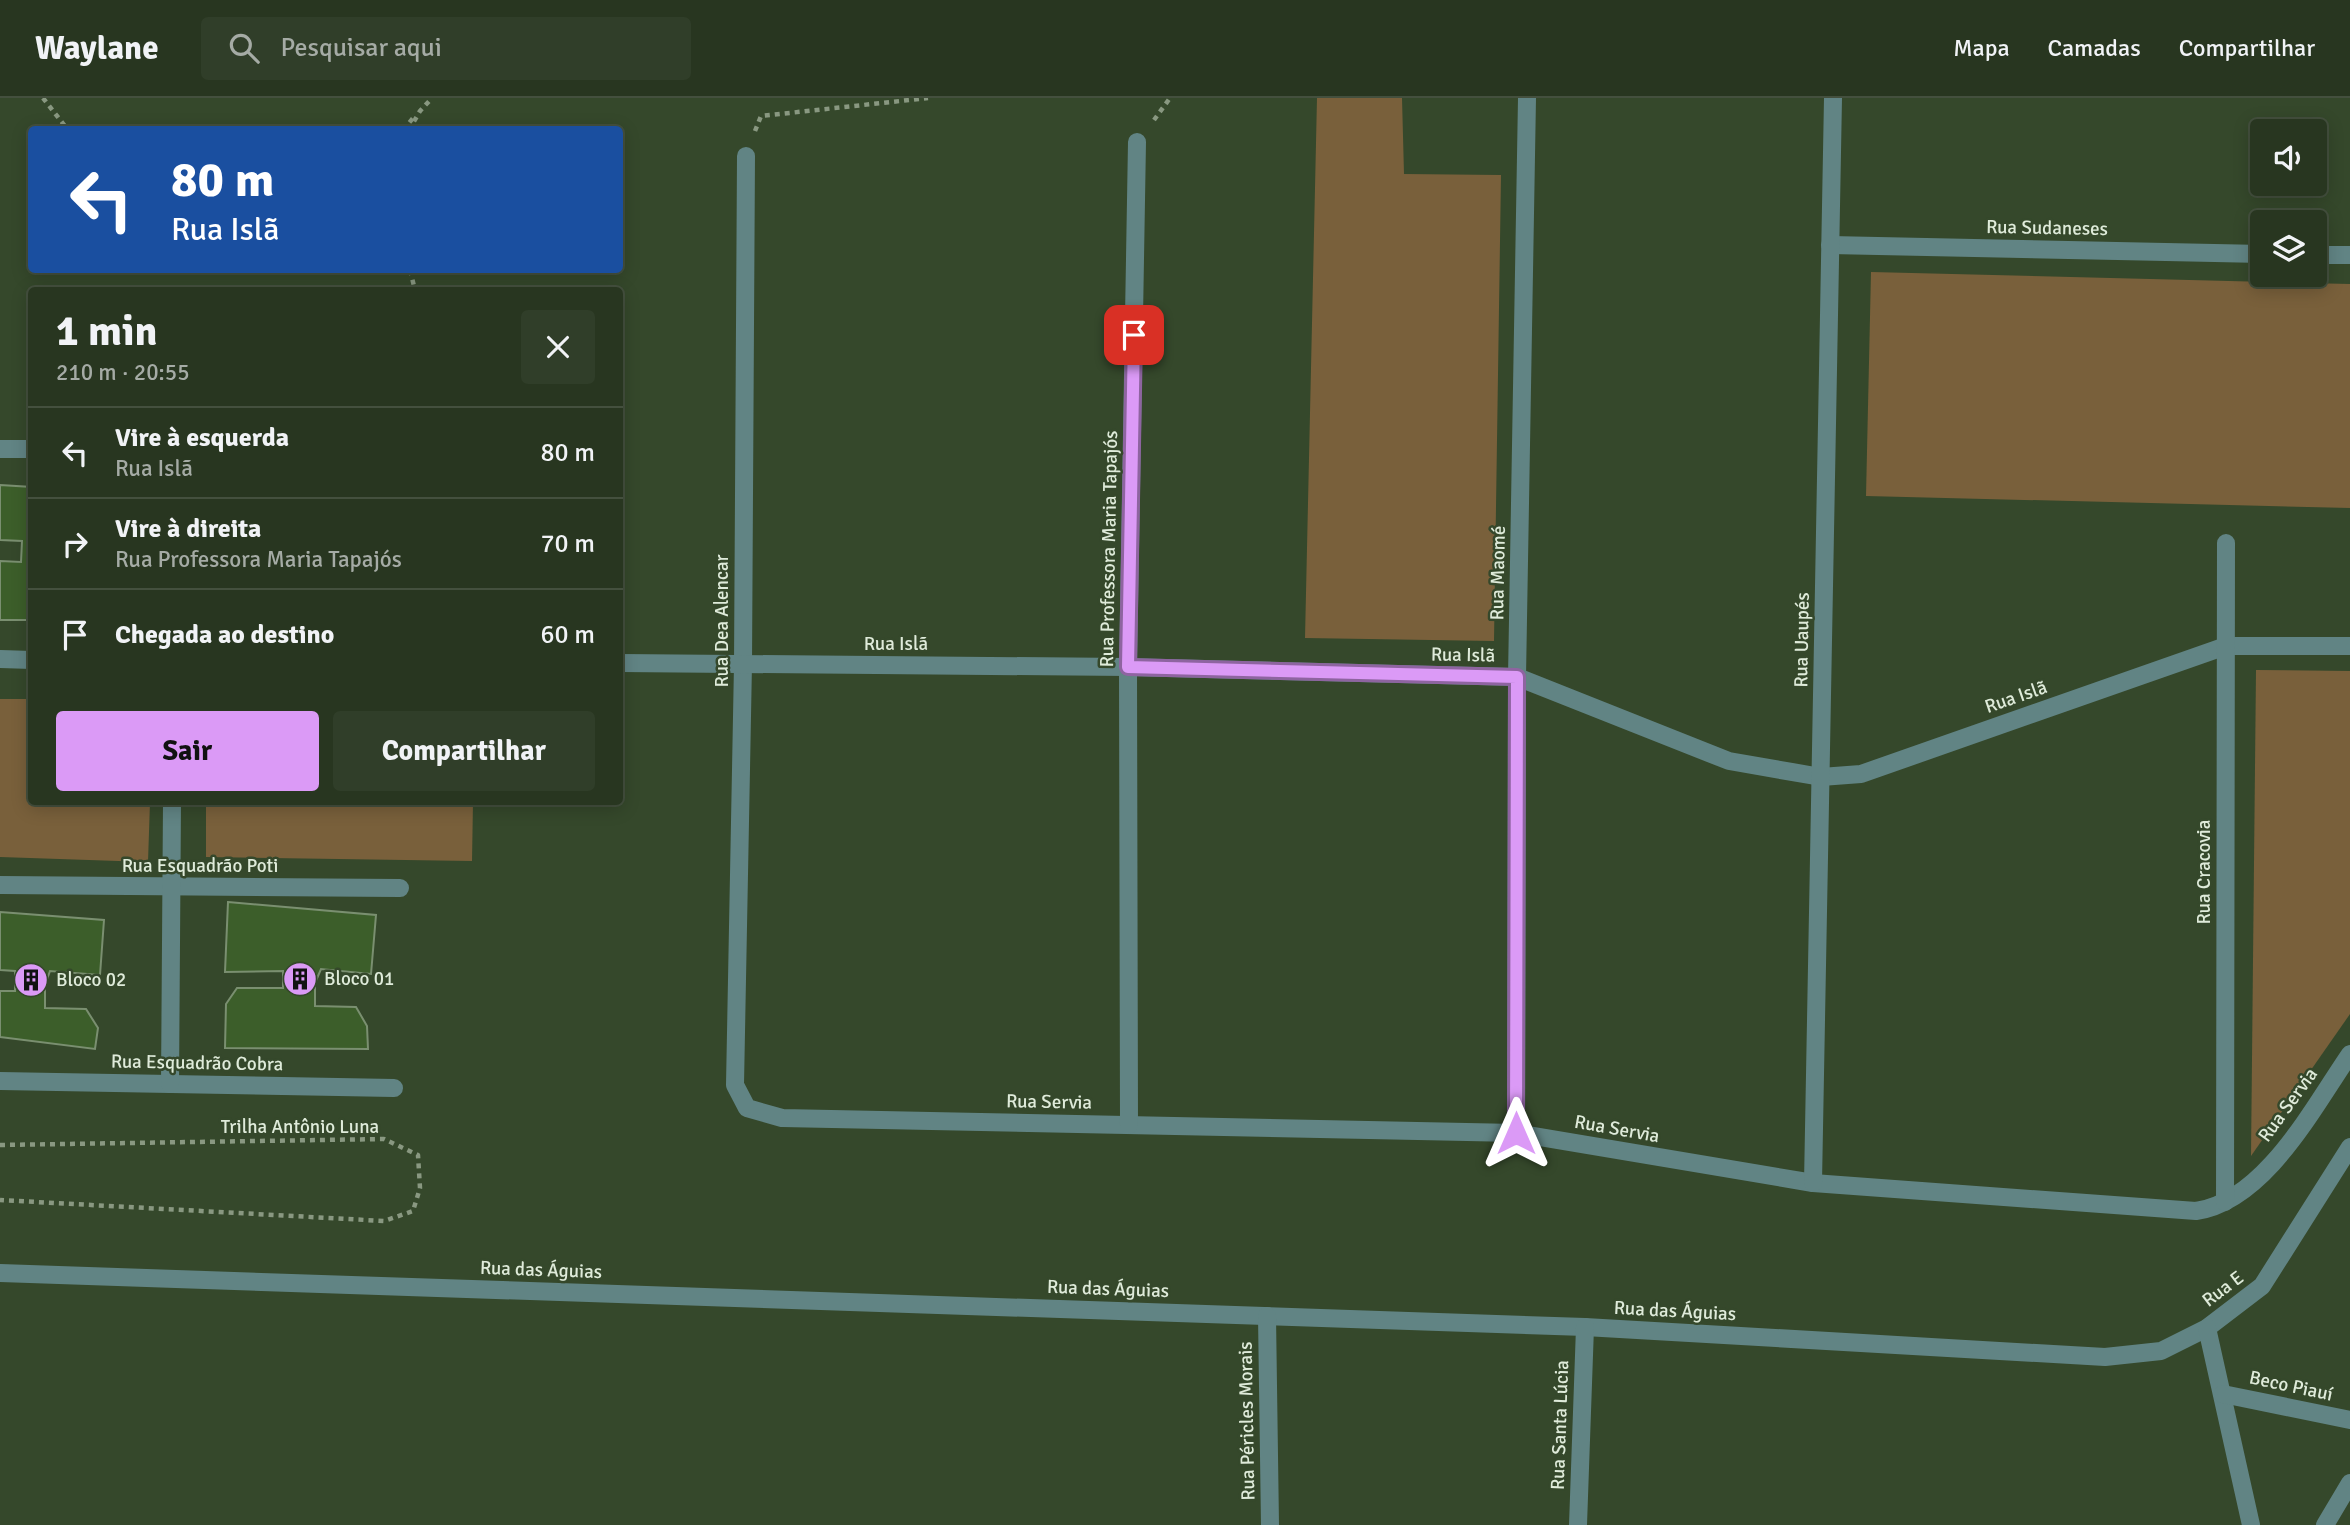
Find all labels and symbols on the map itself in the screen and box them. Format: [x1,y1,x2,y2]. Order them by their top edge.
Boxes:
street label: Rua Sudaneses [1986,215,2108,241]
pin [1104,305,1164,365]
street label: Rua Professora Maria Tapajós [1095,430,1123,668]
street label: Rua Maomé [1485,525,1511,621]
street label: Rua Dea Alencar [710,554,734,688]
street label: Rua Uaupés [1789,592,1815,688]
street label: Rua Islã [864,632,928,656]
street label: Rua Islã [1431,642,1495,668]
street label: Rua Islã [1982,675,2050,719]
street label: Rua Cracovia [2192,820,2216,924]
street label: Rua Esquadrão Poti [122,854,278,878]
building icon: Bloco 01 [281,960,319,998]
building icon: Bloco 02 [12,961,50,999]
place label: Bloco 01 [324,967,394,991]
place label: Bloco 02 [56,968,126,992]
street label: Rua Esquadrão Cobra [111,1049,283,1077]
street label: Rua Servia [2253,1063,2323,1147]
street label: Rua Servia [1006,1089,1092,1115]
position arrow [1479,1096,1553,1170]
street label: Rua Servia [1573,1110,1661,1148]
street label: Trilha Antônio Luna [221,1115,379,1139]
street label: Rua das Águias [479,1256,603,1284]
street label: Rua E [2197,1266,2249,1312]
street label: Rua das Águias [1046,1275,1170,1303]
street label: Rua das Águias [1613,1296,1737,1326]
street label: Rua Péricles Morais [1234,1341,1260,1501]
street label: Rua Santa Lúcia [1546,1360,1574,1490]
street label: Beco Piauí [2247,1365,2336,1407]

